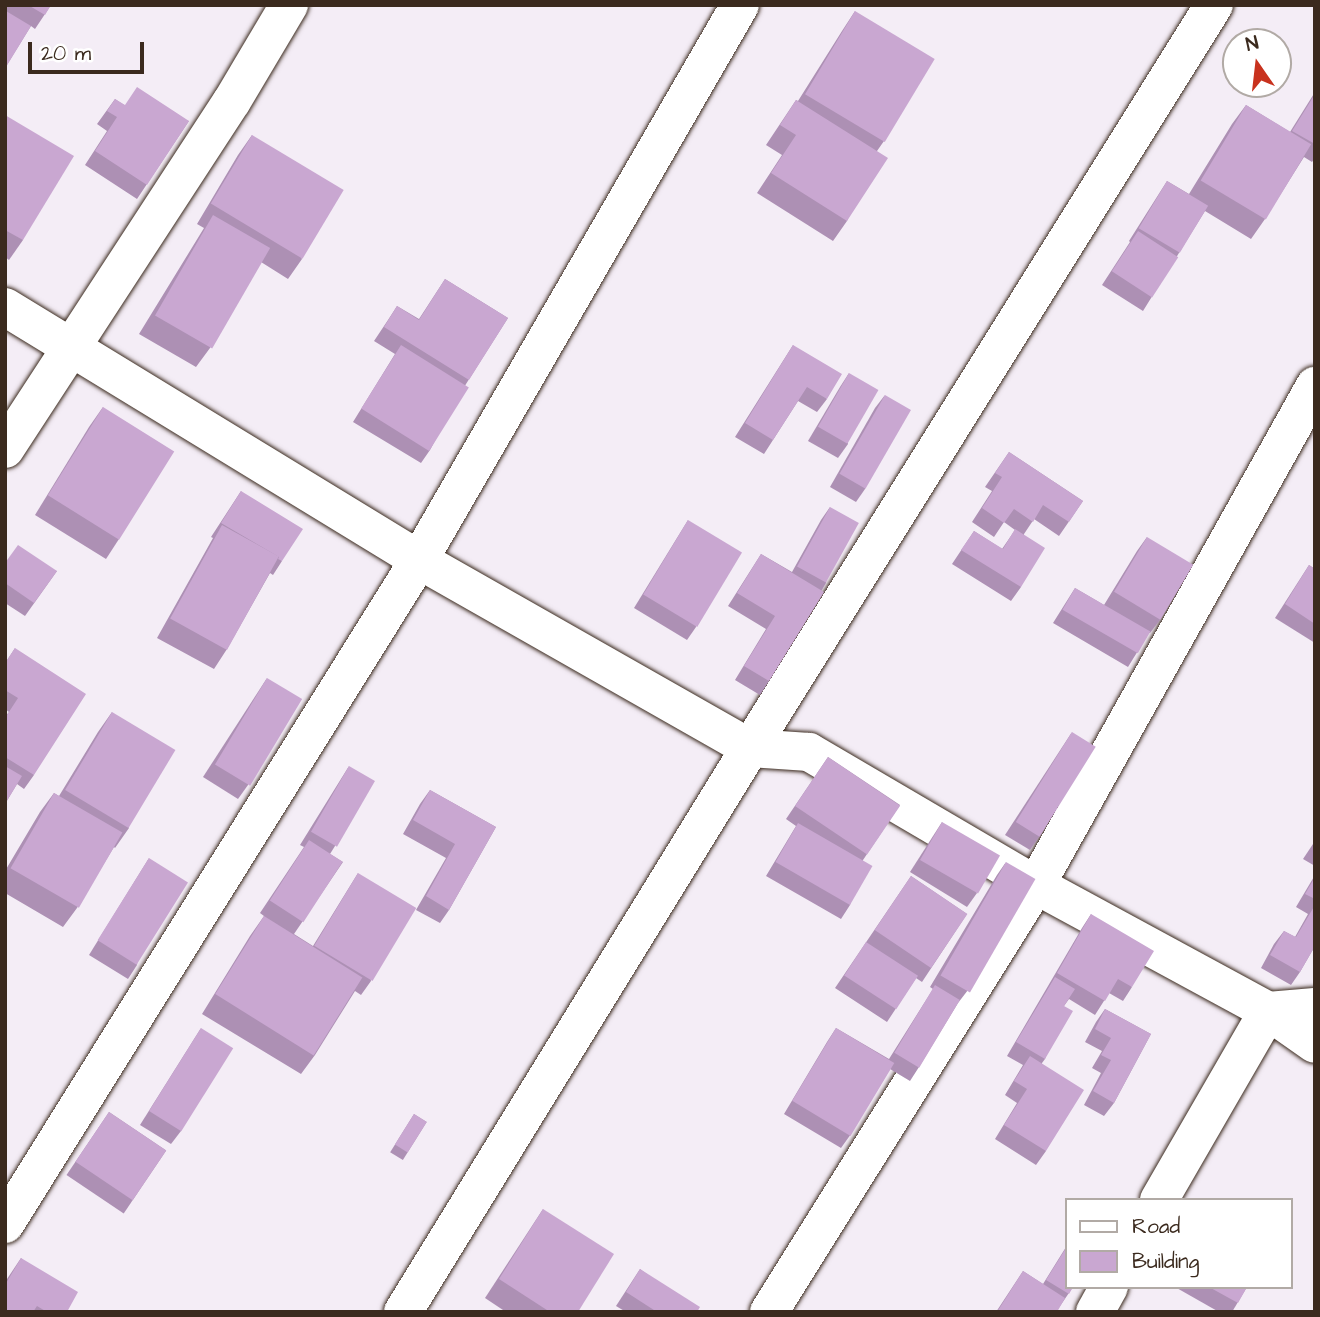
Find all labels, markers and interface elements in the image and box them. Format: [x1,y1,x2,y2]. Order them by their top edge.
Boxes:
scale bar [32,28,147,72]
north arrow [1222,28,1292,98]
text: N [1243,30,1261,59]
text: 20 m [41,39,91,68]
legend [1064,1198,1292,1289]
text: Road [1132,1212,1180,1241]
text: Building [1132,1247,1199,1276]

